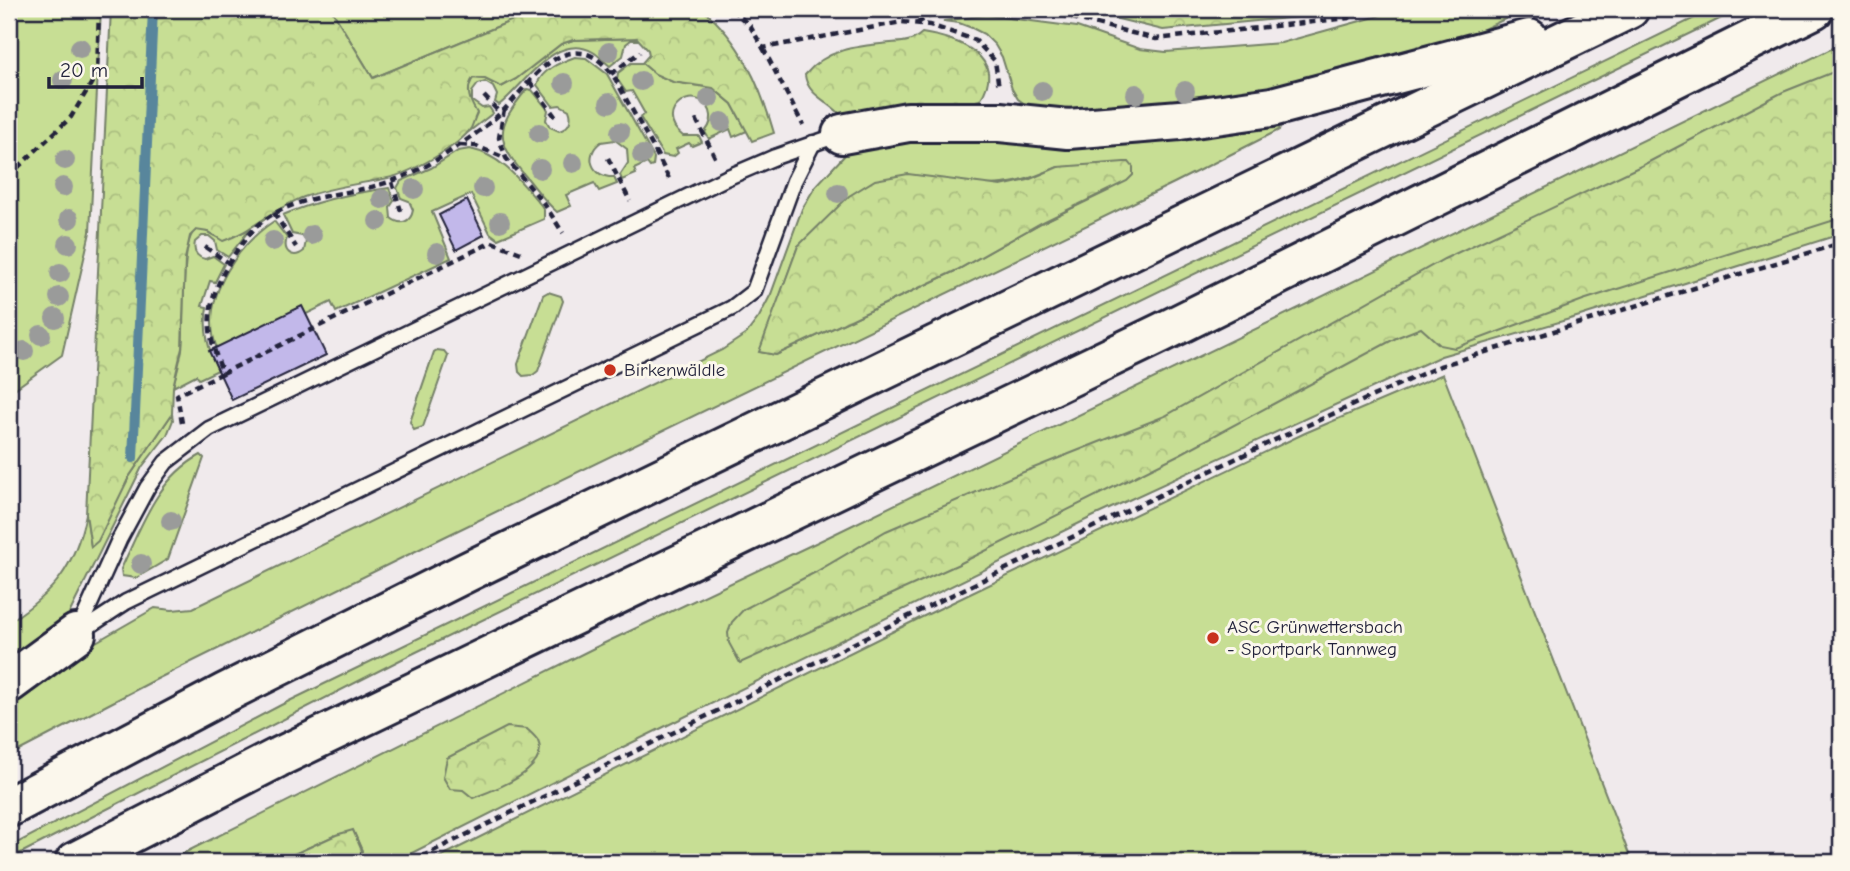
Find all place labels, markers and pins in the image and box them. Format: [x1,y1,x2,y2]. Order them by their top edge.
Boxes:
place label: Birkenwäldle [624,359,725,381]
marker: Birkenwäldle [602,362,618,378]
place label: ASC Grünwettersbach - Sportpark Tannweg [1227,616,1403,660]
marker: ASC Grünwettersbach - Sportpark Tannweg [1205,630,1221,646]

